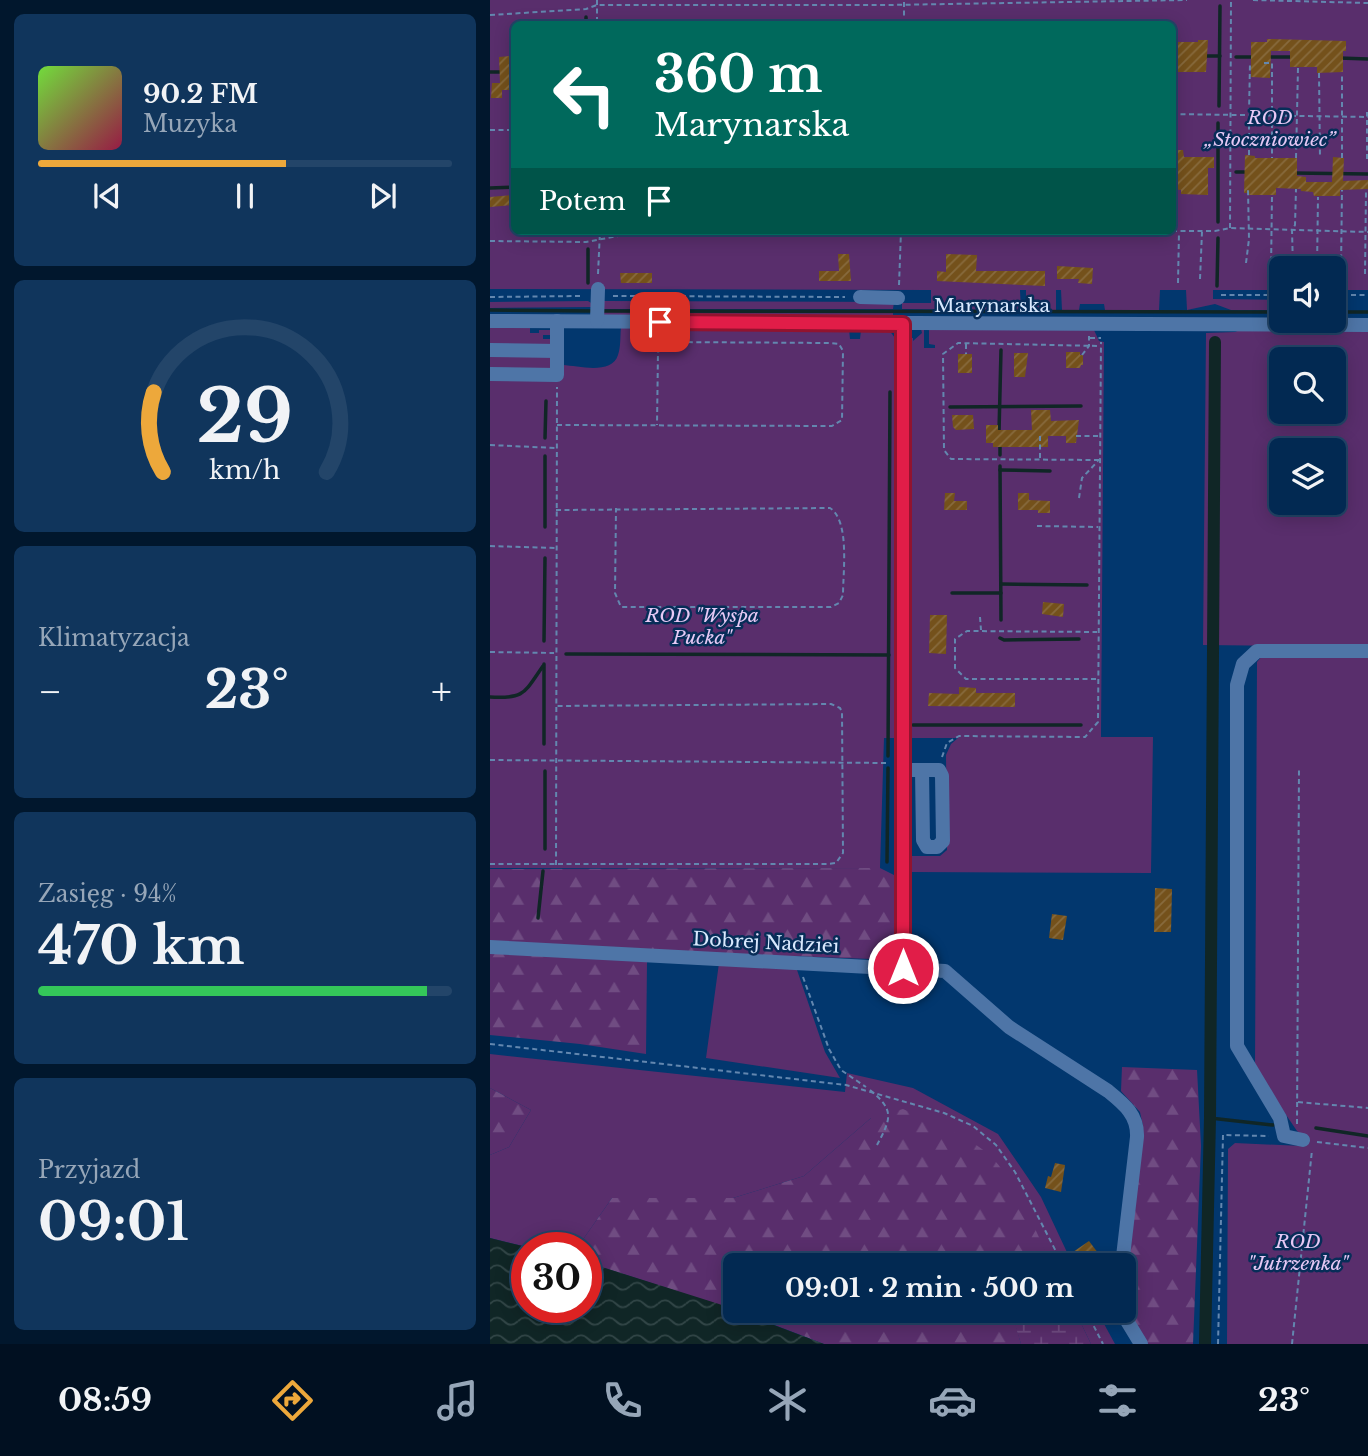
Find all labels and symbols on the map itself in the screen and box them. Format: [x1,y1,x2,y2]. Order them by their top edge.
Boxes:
park label: ROD „Stoczniowiec” [1203,106,1337,151]
pin [630,292,690,352]
street label: Marynarska [934,294,1050,317]
park label: ROD "Wyspa Pucka" [644,604,759,649]
street label: Dobrej Nadziei [692,927,840,958]
position arrow [866,931,940,1005]
park label: ROD "Jutrzenka" [1248,1230,1350,1275]
speed limit sign: 30 [511,1232,602,1323]

